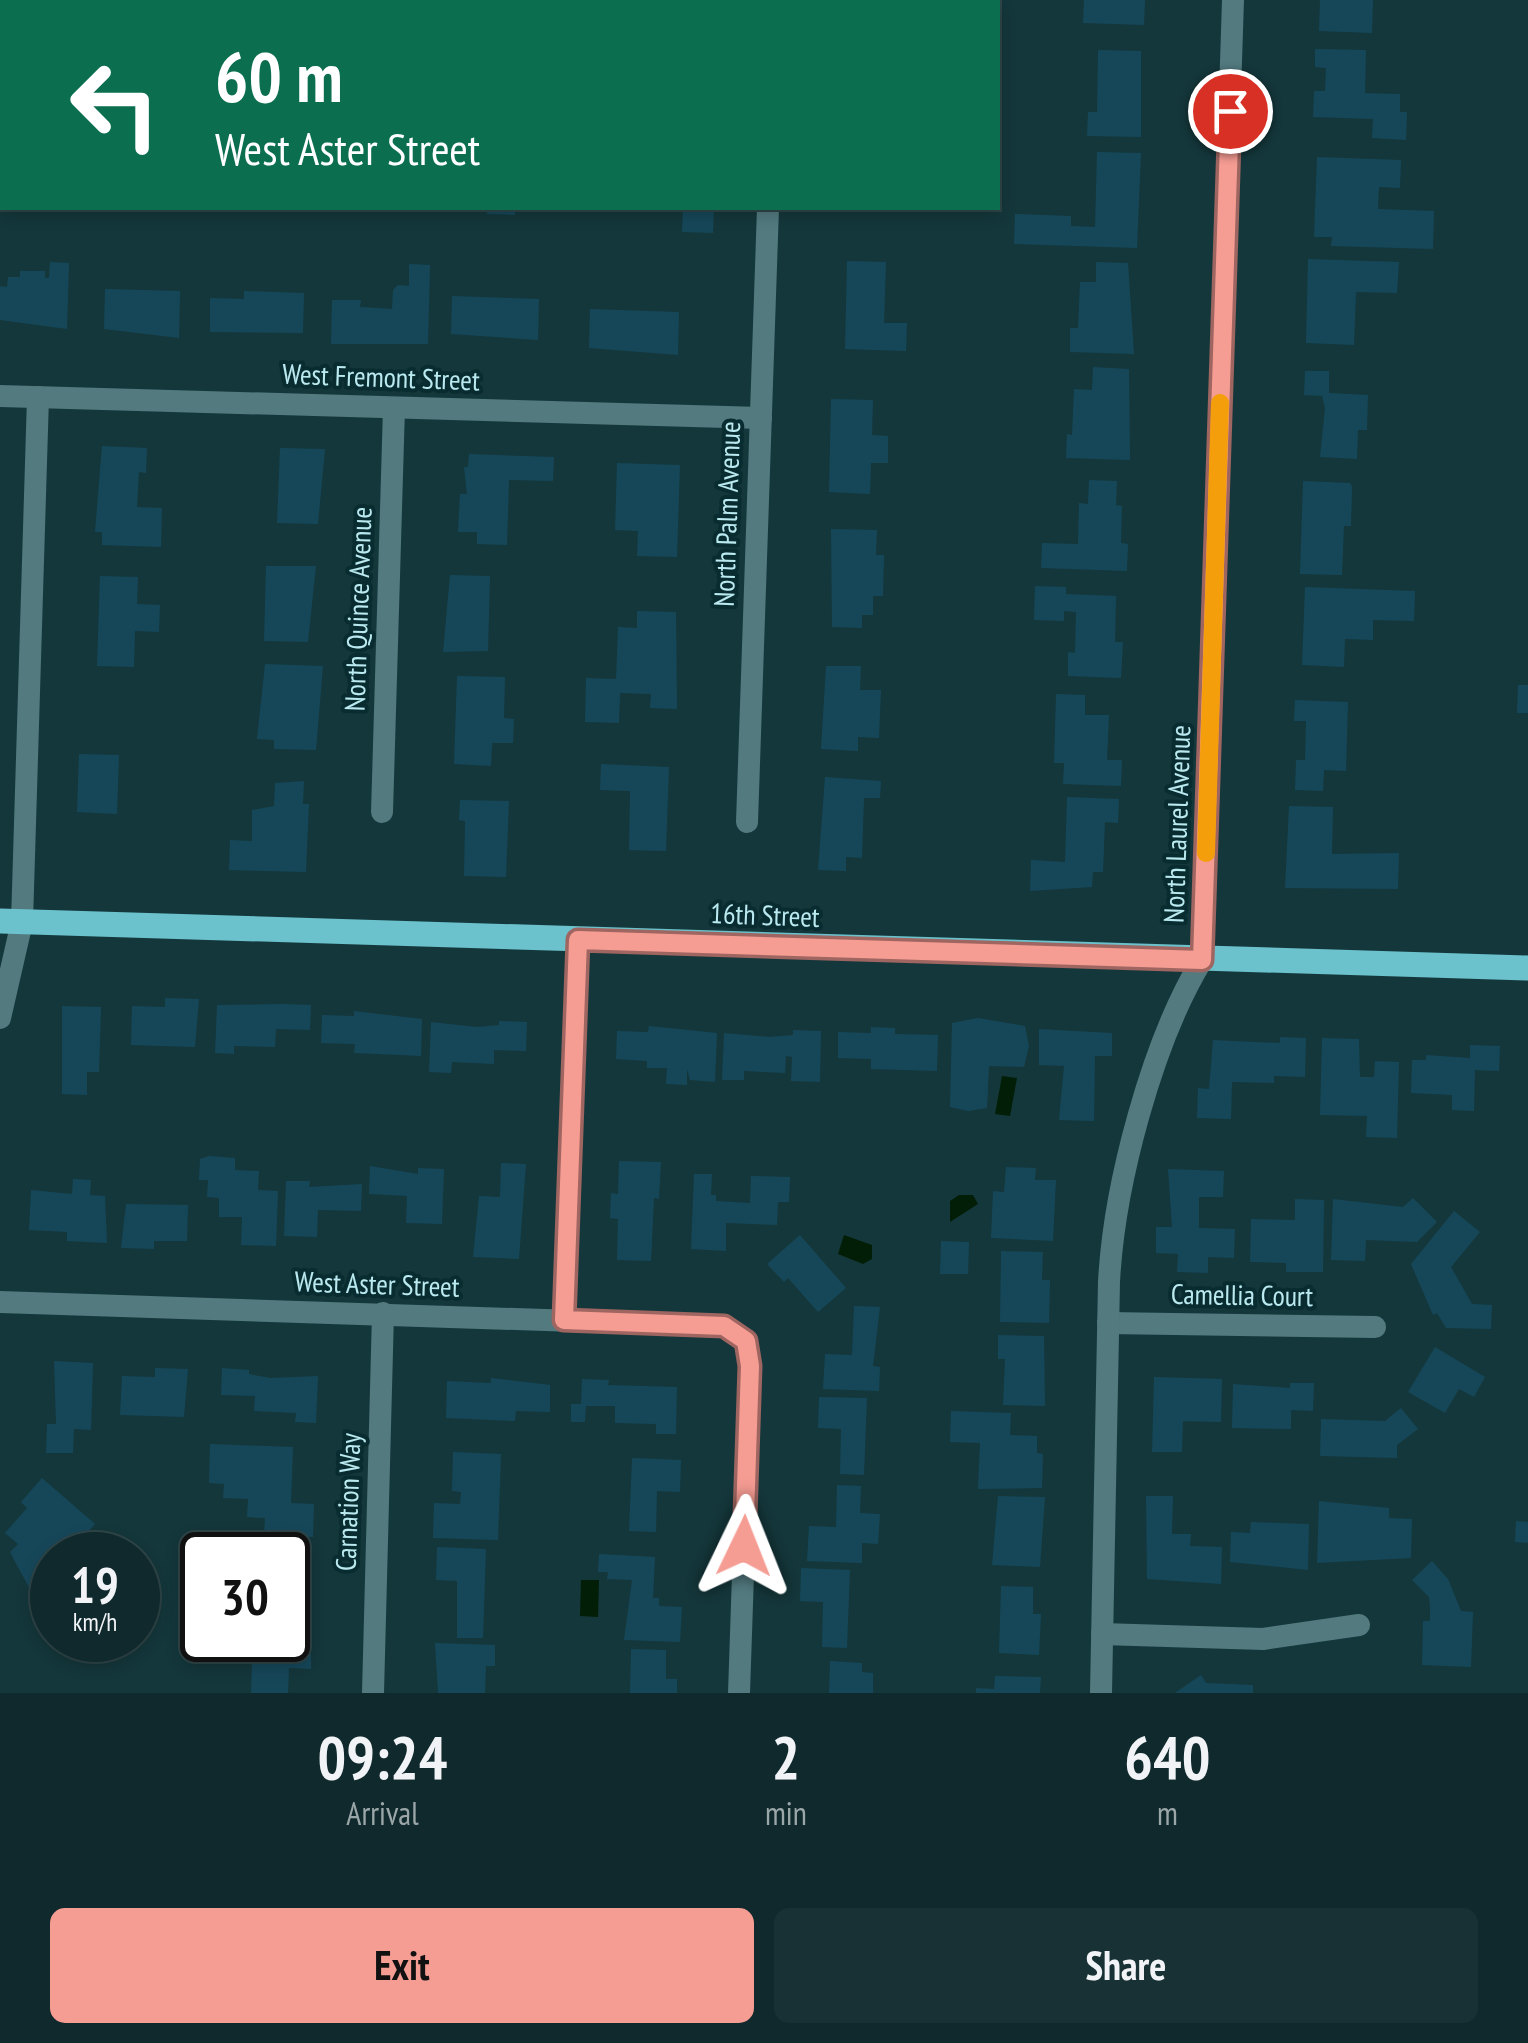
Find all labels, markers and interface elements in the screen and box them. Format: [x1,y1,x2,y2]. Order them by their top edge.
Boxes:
text: 60 m [215,31,343,121]
icon: left [50,40,180,170]
pin [1188,69,1273,154]
icon: arrive [1203,84,1258,139]
text: West Aster Street [215,119,480,177]
street label: West Fremont Street [282,355,481,398]
street label: North Palm Avenue [705,421,748,607]
street label: North Quince Avenue [335,506,380,712]
street label: North Laurel Avenue [1155,724,1198,923]
street label: 16th Street [710,894,820,935]
street label: West Aster Street [294,1262,460,1305]
street label: Camellia Court [1171,1275,1314,1314]
street label: Carnation Way [327,1432,368,1572]
position arrow [692,1494,796,1598]
speed limit sign: 30 [180,1532,310,1662]
text: 19 [71,1552,119,1617]
text: km/h [73,1606,117,1638]
text: 09:24 [318,1718,447,1796]
text: 2 [772,1718,800,1796]
text: 640 [1124,1718,1210,1796]
text: Arrival [346,1792,419,1834]
text: min [765,1792,807,1834]
text: m [1157,1792,1178,1834]
button: Exit [50,1908,754,2023]
button: Share [774,1908,1478,2023]

